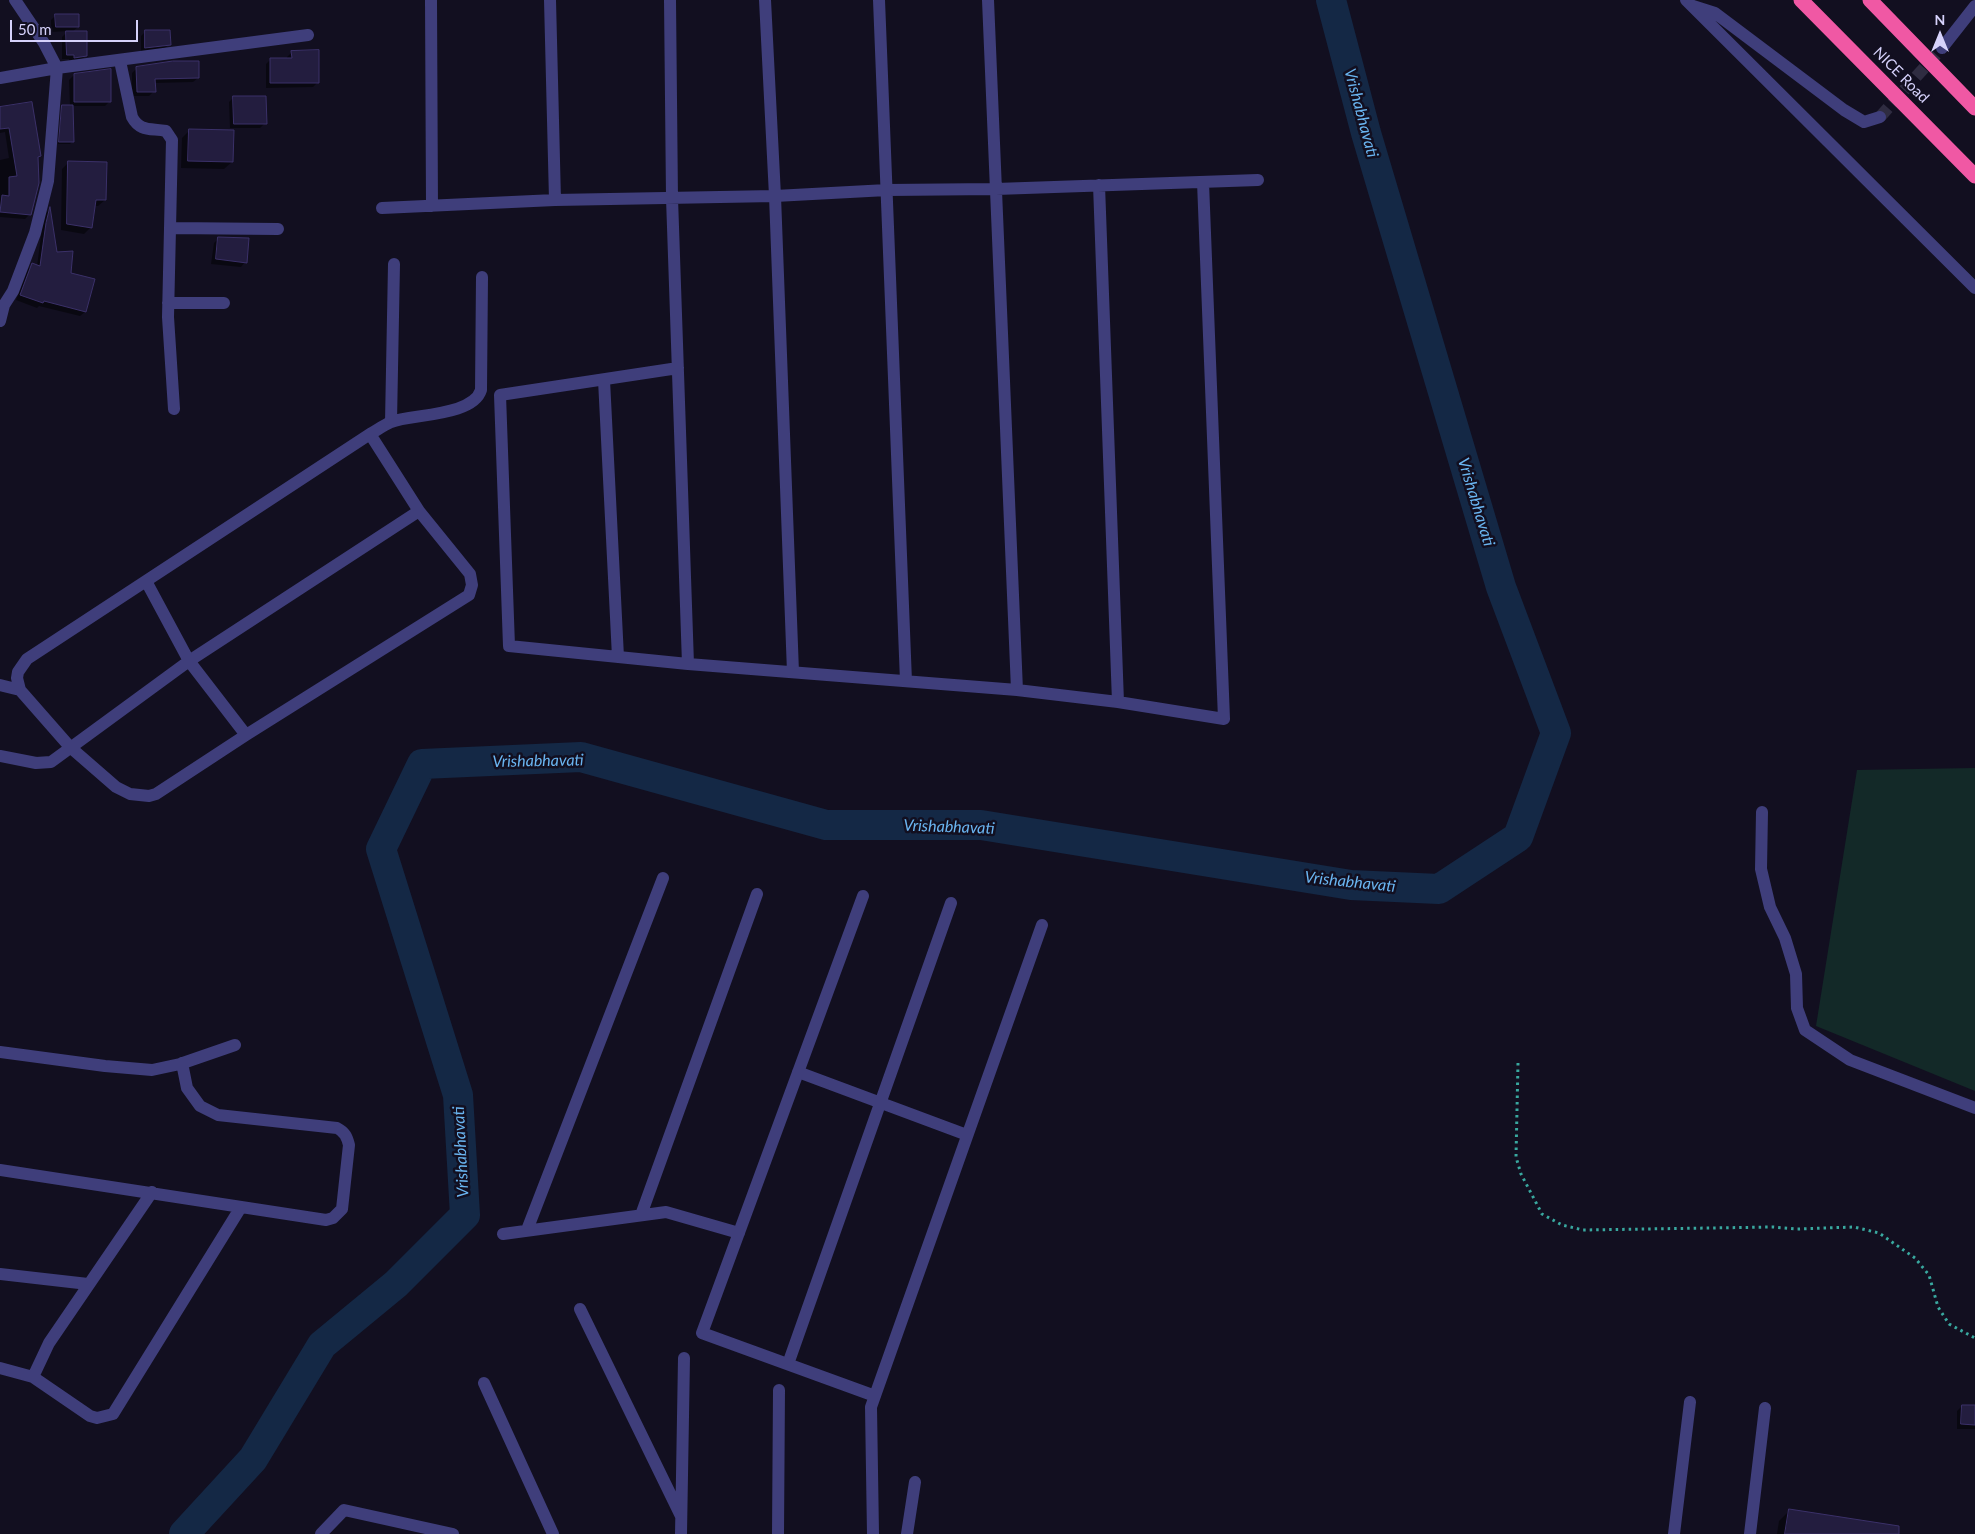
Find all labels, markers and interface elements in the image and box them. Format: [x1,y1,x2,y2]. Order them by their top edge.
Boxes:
scale bar [12,10,140,42]
north arrow [1915,10,1965,60]
text: N [1935,11,1945,28]
text: 50 m [18,20,52,38]
street label: NICE Road [1869,43,1933,107]
water label: Vrishabhavati [1340,66,1382,160]
water label: Vrishabhavati [1453,456,1499,548]
water label: Vrishabhavati [492,751,584,771]
water label: Vrishabhavati [903,816,995,838]
water label: Vrishabhavati [1304,868,1396,896]
water label: Vrishabhavati [449,1106,473,1198]

